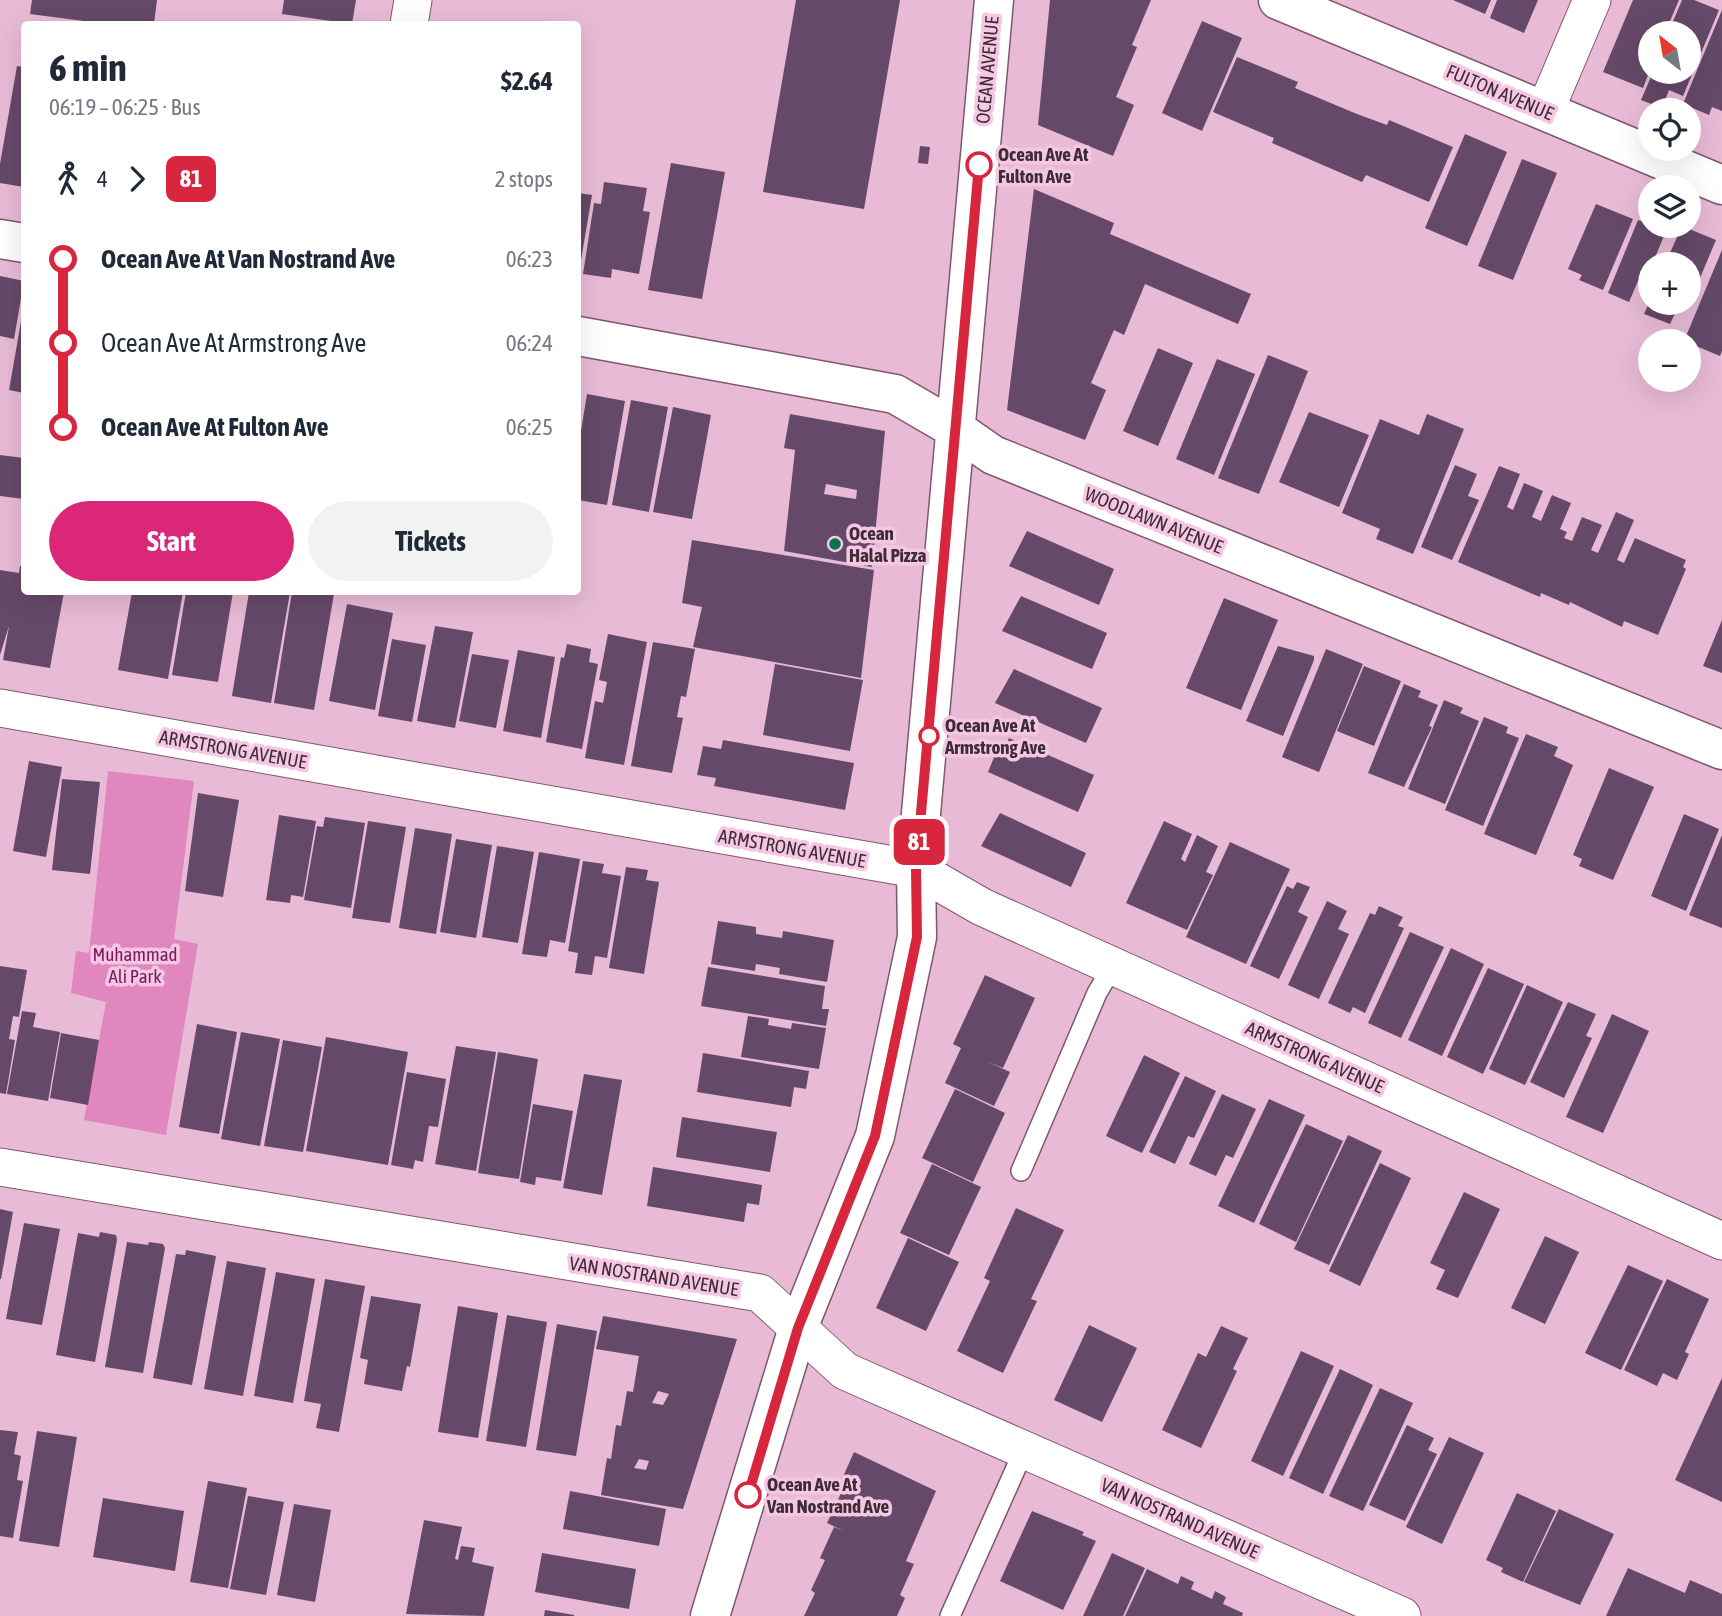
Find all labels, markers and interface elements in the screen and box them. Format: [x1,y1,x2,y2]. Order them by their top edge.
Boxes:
street label: OCEAN AVENUE [971,15,1003,125]
north arrow [1638,21,1701,84]
map controls [1638,21,1701,392]
text: 6 min [49,46,127,89]
street label: FULTON AVENUE [1443,60,1557,124]
text: $2.64 [501,66,553,96]
text: 06:19 – 06:25 · Bus [49,94,201,120]
button: locate [1638,98,1701,161]
place label: Ocean Ave At Fulton Ave [998,143,1089,187]
marker: Ocean Ave At Fulton Ave [966,152,992,178]
icon: walk [49,160,87,198]
icon: forward [118,160,156,198]
text: 81 [180,165,202,192]
text: 4 [97,166,108,192]
text: 2 stops [495,166,553,192]
button: layers [1638,175,1701,238]
text: Ocean Ave At Van Nostrand Ave [101,244,395,274]
text: 06:23 [506,246,553,272]
button: + [1638,252,1701,315]
text: Ocean Ave At Armstrong Ave [101,328,366,358]
button: − [1638,329,1701,392]
text: 06:24 [506,330,553,356]
text: Ocean Ave At Fulton Ave [101,412,329,442]
text: 06:25 [506,414,553,440]
street label: WOODLAWN AVENUE [1082,482,1226,558]
button: Start [49,501,294,581]
button: Tickets [308,501,553,581]
place label: Ocean Halal Pizza [849,522,927,566]
marker: Ocean Halal Pizza [827,536,843,552]
place label: Ocean Ave At Armstrong Ave [944,714,1046,758]
street label: ARMSTRONG AVENUE [158,725,308,773]
marker: Ocean Ave At Armstrong Ave [919,726,939,746]
line badge: 81 [888,819,950,865]
street label: ARMSTRONG AVENUE [717,824,867,872]
text: 81 [908,828,930,855]
park label: Muhammad Ali Park [92,943,178,987]
street label: ARMSTRONG AVENUE [1242,1017,1388,1097]
street label: VAN NOSTRAND AVENUE [568,1252,740,1300]
place label: Ocean Ave At Van Nostrand Ave [766,1473,890,1517]
street label: VAN NOSTRAND AVENUE [1098,1473,1262,1563]
marker: Ocean Ave At Van Nostrand Ave [735,1482,761,1508]

